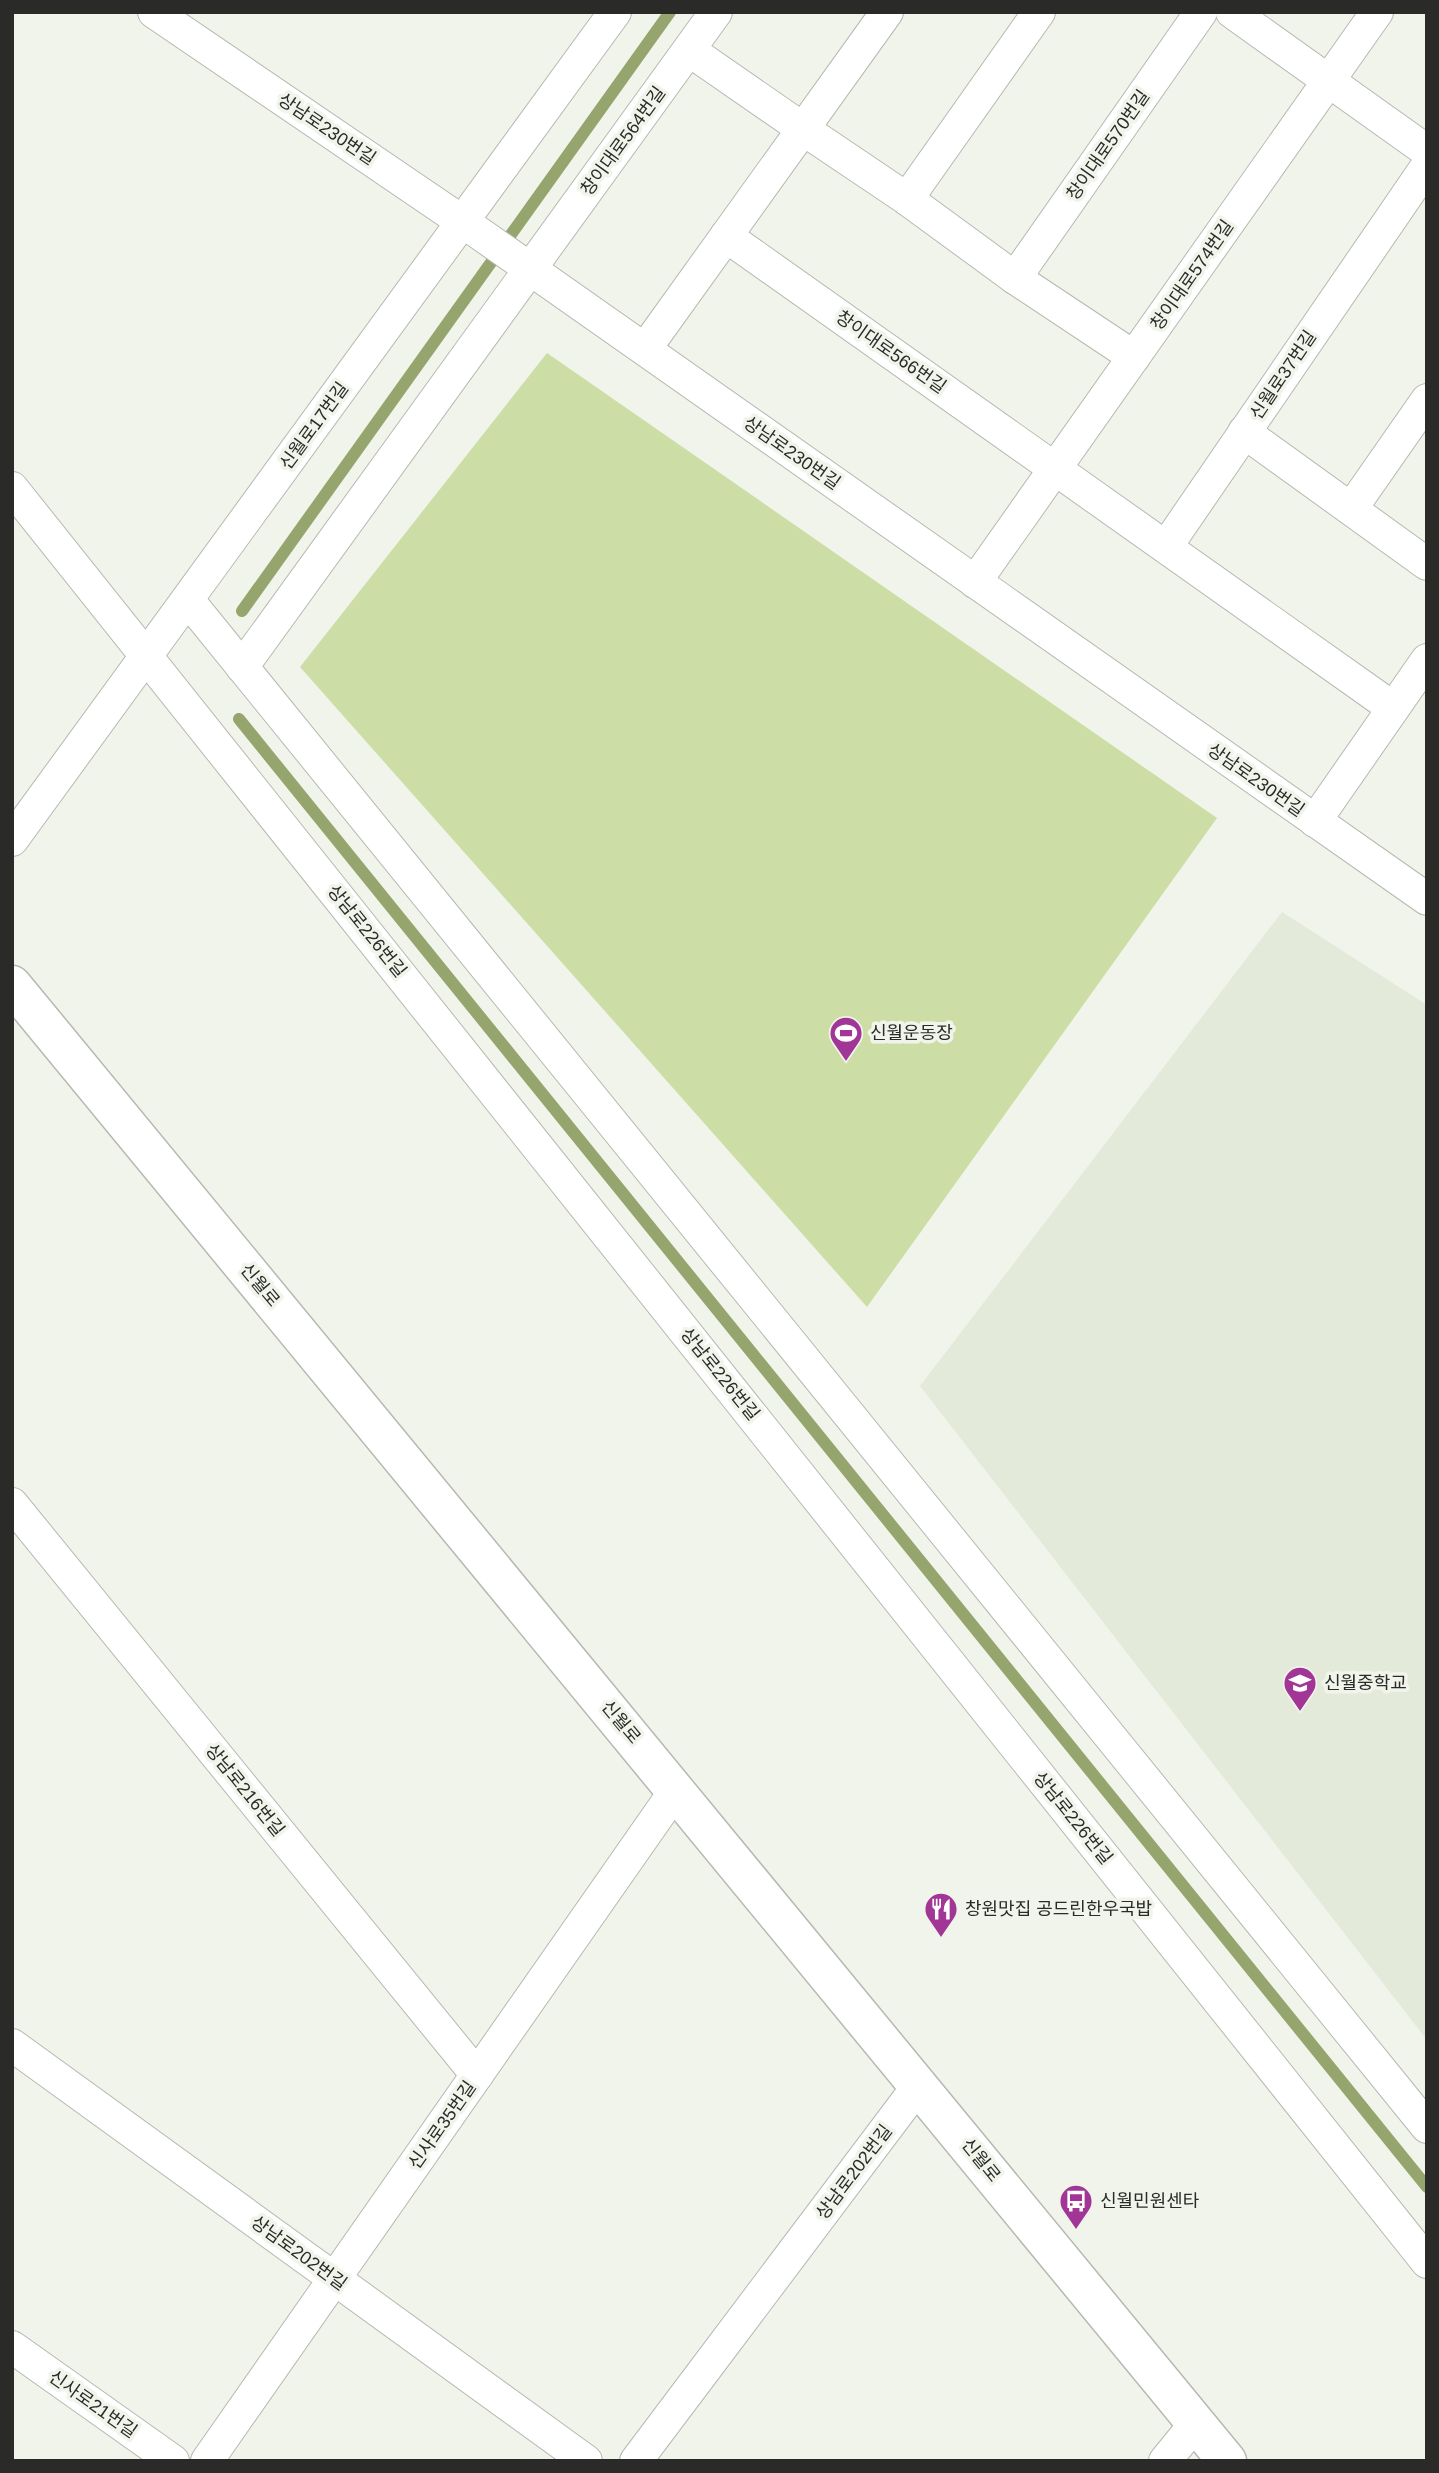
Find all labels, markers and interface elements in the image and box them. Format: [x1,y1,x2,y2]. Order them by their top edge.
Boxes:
street label: 창이대로564번길 [577,83,669,199]
street label: 창이대로570번길 [1063,86,1153,204]
street label: 상남로230번길 [275,89,379,169]
street label: 창이대로574번길 [1147,216,1237,334]
street label: 창이대로566번길 [832,307,950,397]
street label: 신월로37번길 [1246,327,1320,423]
street label: 신월로17번길 [276,379,352,473]
street label: 상남로230번길 [740,412,844,494]
street label: 상남로230번길 [1204,739,1308,821]
street label: 상남로226번길 [324,881,410,981]
sports icon: 신월운동장 [827,1014,865,1063]
place label: 신월운동장 [870,1023,953,1043]
street label: 신월로 [236,1260,284,1310]
street label: 상남로226번길 [677,1324,763,1424]
school or university icon: 신월중학교 [1281,1664,1319,1713]
place label: 신월중학교 [1324,1673,1407,1693]
street label: 신월로 [597,1697,645,1747]
street label: 상남로216번길 [202,1740,288,1840]
street label: 상남로226번길 [1030,1768,1116,1868]
restaurant icon: 창원맛집 공드린한우국밥 [922,1890,960,1939]
place label: 창원맛집 공드린한우국밥 [965,1899,1152,1919]
street label: 신사로35번길 [404,2077,480,2173]
street label: 상남로202번길 [812,2121,896,2223]
street label: 신월로 [958,2134,1004,2186]
bus stop icon: 신월민원센타 [1057,2182,1095,2231]
place label: 신월민원센타 [1100,2191,1200,2211]
street label: 상남로202번길 [247,2212,351,2294]
street label: 신사로21번길 [45,2366,141,2442]

